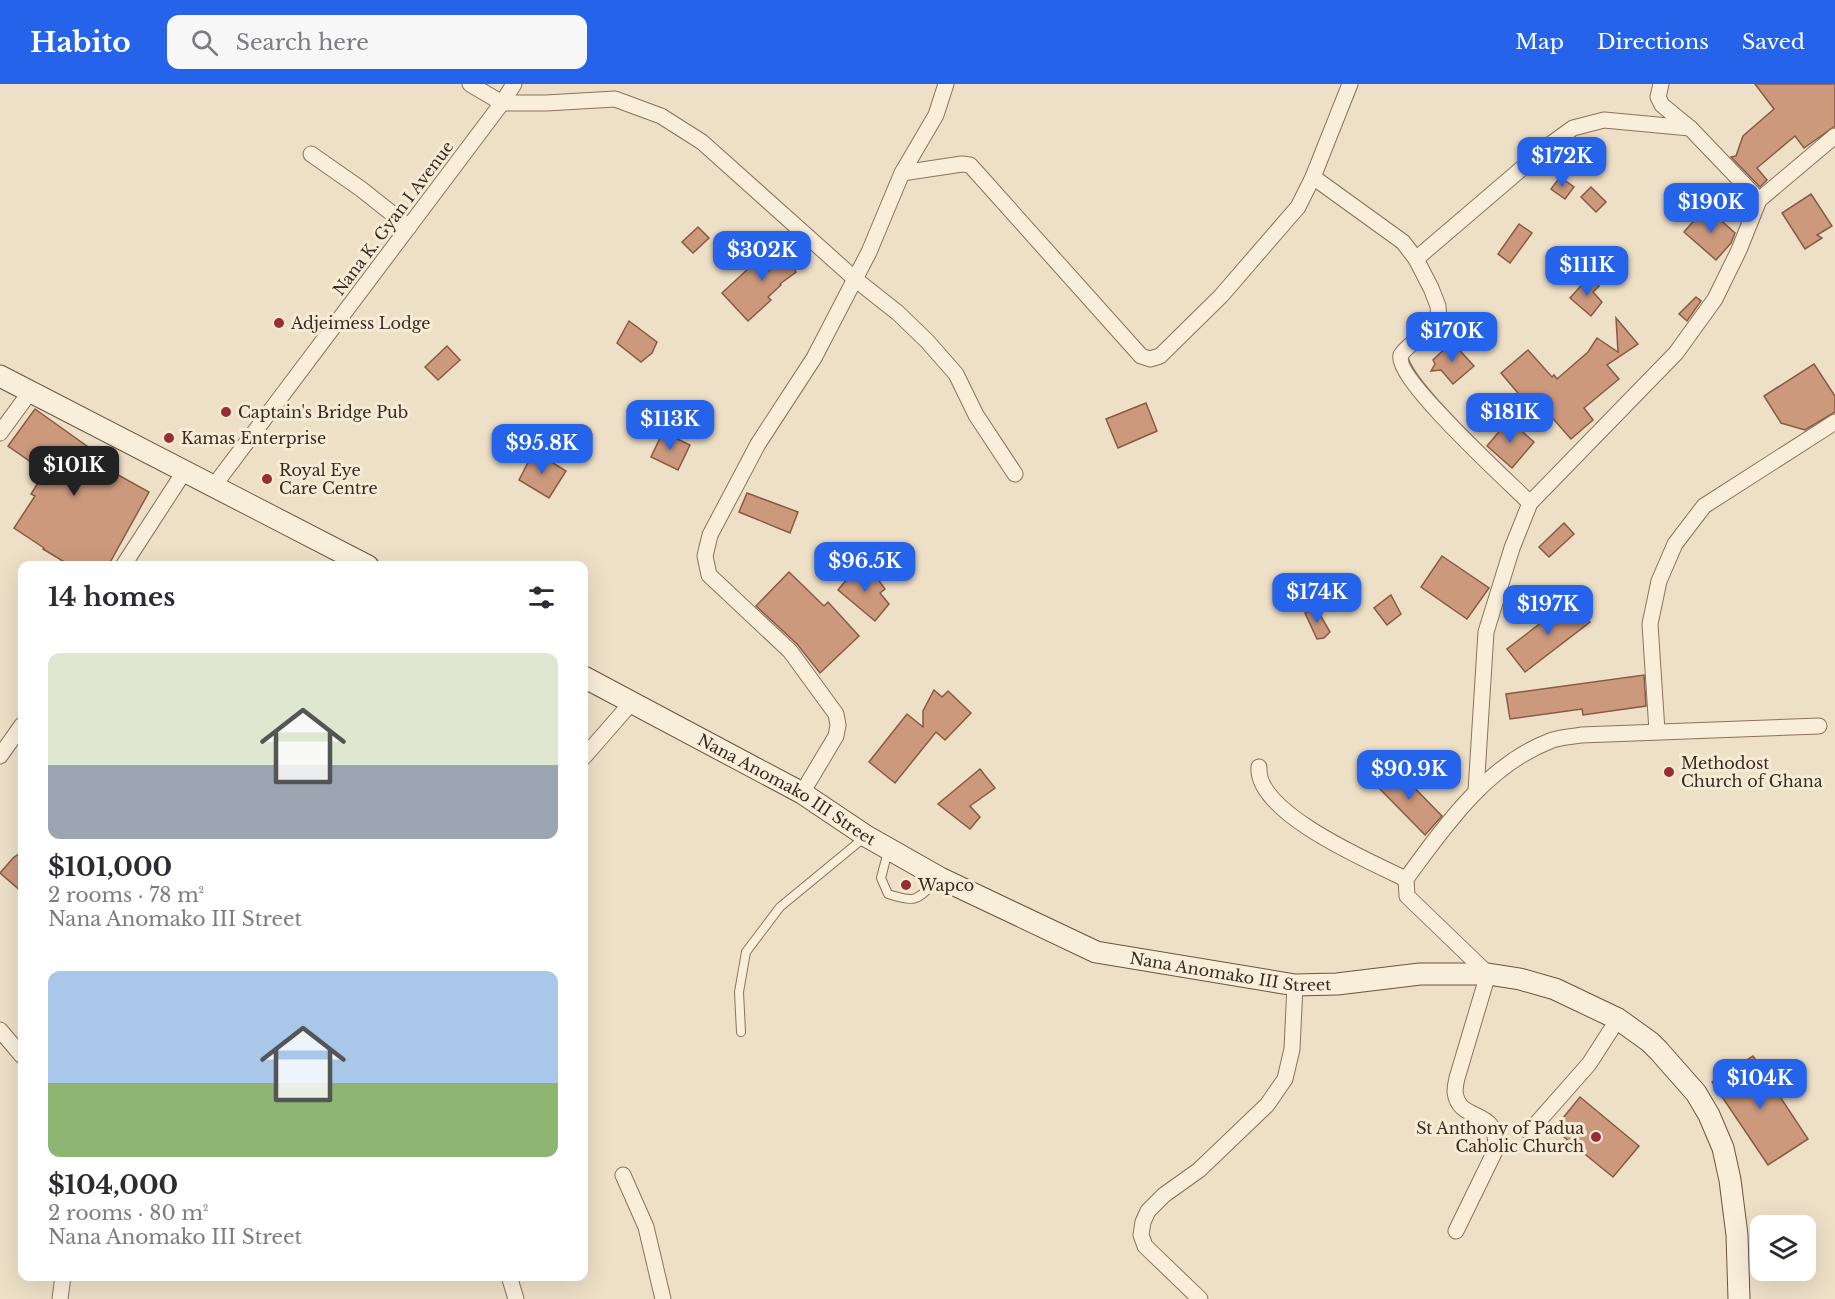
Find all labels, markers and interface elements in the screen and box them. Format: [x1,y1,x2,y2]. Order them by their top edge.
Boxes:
search box [167,15,587,69]
text: Habito [30,25,131,60]
icon: search [188,26,221,59]
text: Search here [236,29,369,56]
text: Map [1515,29,1564,55]
text: Directions [1597,29,1709,55]
text: Saved [1742,29,1805,55]
street label: Nana K. Gyan I Avenue [328,137,458,299]
pin: $172K [1520,137,1604,188]
text: $172K [1531,144,1593,168]
pin: $190K [1669,183,1753,234]
text: $190K [1678,190,1744,214]
pin: $302K [720,231,804,282]
text: $302K [727,238,797,262]
pin: $111K [1545,246,1629,297]
text: $111K [1559,253,1615,277]
pin: $170K [1410,312,1494,363]
place label: Adjeimess Lodge [290,313,430,333]
marker: Adjeimess Lodge [272,316,286,330]
text: $170K [1420,319,1484,343]
pin: $181K [1468,393,1552,444]
pin: $113K [628,400,712,451]
text: $181K [1480,400,1540,424]
place label: Captain's Bridge Pub [238,402,408,422]
marker: Captain's Bridge Pub [219,405,233,419]
text: $113K [640,407,700,431]
pin: $95.8K [493,424,591,475]
place label: Kamas Enterprise [181,428,326,448]
marker: Kamas Enterprise [162,431,176,445]
text: $95.8K [506,431,578,455]
pin: $101K [32,446,116,497]
text: $101K [43,453,105,477]
place label: Royal Eye Care Centre [279,460,378,498]
marker: Royal Eye Care Centre [260,472,274,486]
pin: $96.5K [816,542,914,593]
text: $96.5K [828,549,902,573]
pin: $174K [1275,573,1359,624]
text: $174K [1286,580,1348,604]
text: 14 homes [48,581,175,613]
icon: filters [525,581,558,614]
pin: $197K [1506,585,1590,636]
text: $197K [1517,592,1579,616]
icon: home [249,692,357,800]
street label: Nana Anomako III Street [694,729,879,849]
pin: $90.9K [1360,750,1458,801]
place label: Methodost Church of Ghana [1681,753,1823,791]
text: $90.9K [1371,757,1447,781]
marker: Methodost Church of Ghana [1662,765,1676,779]
text: $101,000 [48,851,172,883]
place label: Wapco [917,875,974,895]
marker: Wapco [899,878,913,892]
text: 2 rooms · 78 m² [48,883,204,907]
text: Nana Anomako III Street [48,907,302,931]
street label: Nana Anomako III Street [1128,948,1331,995]
icon: home [249,1010,357,1118]
pin: $104K [1718,1059,1802,1110]
text: $104K [1727,1066,1793,1090]
place label: St Anthony of Padua Caholic Church [1416,1118,1584,1156]
marker: St Anthony of Padua Caholic Church [1589,1130,1603,1144]
text: $104,000 [48,1169,178,1201]
text: 2 rooms · 80 m² [48,1201,209,1225]
map controls [1750,1215,1816,1281]
button: layers [1750,1215,1816,1281]
text: Nana Anomako III Street [48,1225,302,1249]

